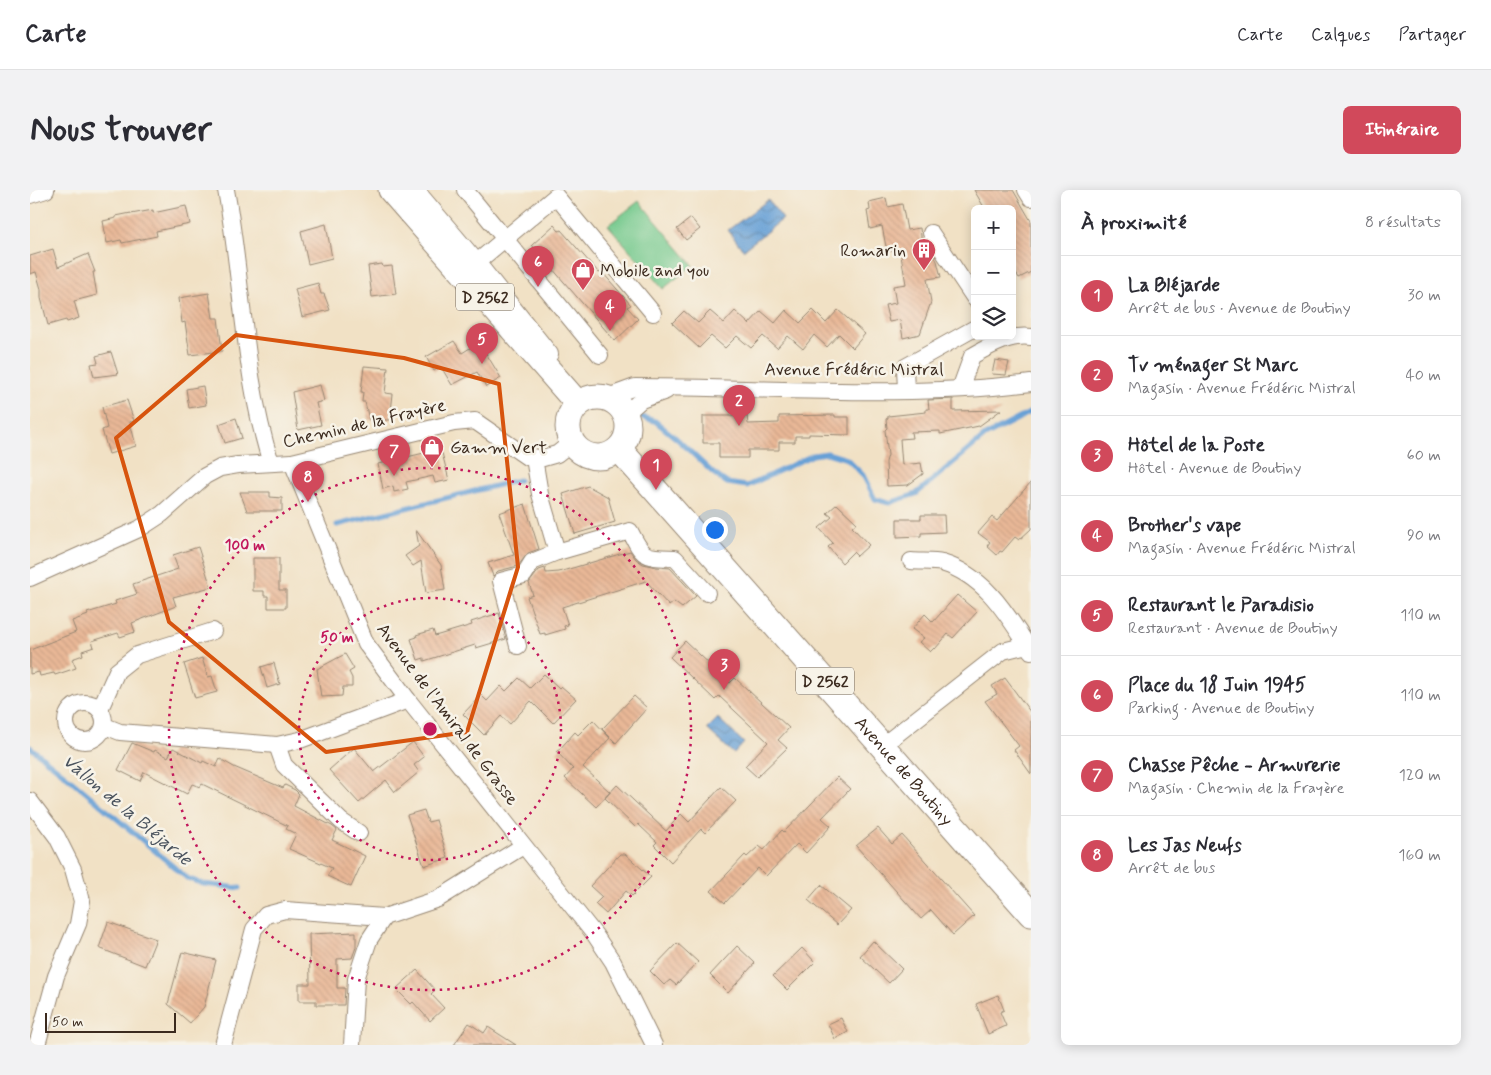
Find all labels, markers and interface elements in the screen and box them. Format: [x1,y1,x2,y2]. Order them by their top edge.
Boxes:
text: Carte [25,19,87,50]
text: Carte [1237,23,1283,47]
text: Calques [1311,23,1370,47]
text: Partager [1398,23,1466,47]
button: Itinéraire [1343,106,1461,154]
text: Nous trouver [30,107,212,153]
map controls [971,205,1016,340]
button: + [971,205,1016,250]
text: À proximité [1081,209,1187,237]
text: 8 résultats [1365,212,1441,233]
building icon: Romarin [911,237,937,271]
place label: Romarin [840,239,906,263]
pin: 6 [522,246,554,287]
button: − [971,250,1016,295]
shop icon: Mobile and you [570,257,596,291]
place label: Mobile and you [600,259,709,283]
text: La Bléjarde [1128,273,1220,298]
road number: D 2562 [456,284,514,310]
text: 1 [1093,285,1101,306]
text: 30 m [1408,285,1441,306]
pin: 4 [594,290,626,331]
button: layers [971,295,1016,340]
text: Arrêt de bus · Avenue de Boutiny [1128,298,1351,319]
pin: 5 [466,323,498,364]
text: Tv ménager St Marc [1128,353,1298,378]
street label: Avenue Frédéric Mistral [764,358,944,382]
text: 2 [1093,365,1101,386]
text: 40 m [1405,365,1441,386]
text: Magasin · Avenue Frédéric Mistral [1128,378,1356,399]
pin: 2 [723,385,755,426]
street label: Chemin de la Frayère [280,394,448,454]
text: Hôtel de la Poste [1128,433,1265,458]
shop icon: Gamm Vert [419,434,445,468]
pin: 7 [378,435,410,476]
place label: Gamm Vert [450,436,547,460]
text: 3 [1093,445,1101,466]
text: 60 m [1407,445,1441,466]
pin: 1 [640,449,672,490]
text: Hôtel · Avenue de Boutiny [1128,458,1301,479]
pin: 8 [292,461,324,502]
text: Brother's vape [1128,513,1241,538]
your location [702,517,728,543]
text: 4 [1092,525,1102,546]
text: 90 m [1407,525,1441,546]
text: 100 m [225,536,265,556]
text: Magasin · Avenue Frédéric Mistral [1128,538,1356,559]
text: Restaurant le Paradisio [1128,593,1314,618]
text: 5 [1092,605,1102,626]
text: 110 m [1400,605,1441,626]
street label: Avenue de l'Amiral de Grasse [371,618,524,811]
text: Restaurant · Avenue de Boutiny [1128,618,1338,639]
text: 50 m [320,628,354,648]
pin: 3 [708,649,740,690]
road number: D 2562 [796,668,854,694]
text: Place du 18 Juin 1945 [1128,673,1306,698]
text: 6 [1093,685,1101,706]
text: 110 m [1400,685,1441,706]
text: Parking · Avenue de Boutiny [1128,698,1314,719]
street label: Avenue de Boutiny [849,712,958,831]
centre of rings [421,720,439,738]
water label: Vallon de la Bléjarde [57,749,198,873]
text: Chasse Pêche - Armurerie [1128,753,1341,778]
text: 7 [1092,765,1102,786]
text: 120 m [1399,765,1441,786]
text: Magasin · Chemin de la Frayère [1128,778,1344,799]
text: Les Jas Neufs [1128,833,1242,858]
text: 8 [1092,845,1102,866]
text: 160 m [1398,845,1441,866]
text: Arrêt de bus [1128,858,1215,879]
scale bar [45,1010,176,1033]
text: 50 m [52,1013,83,1031]

